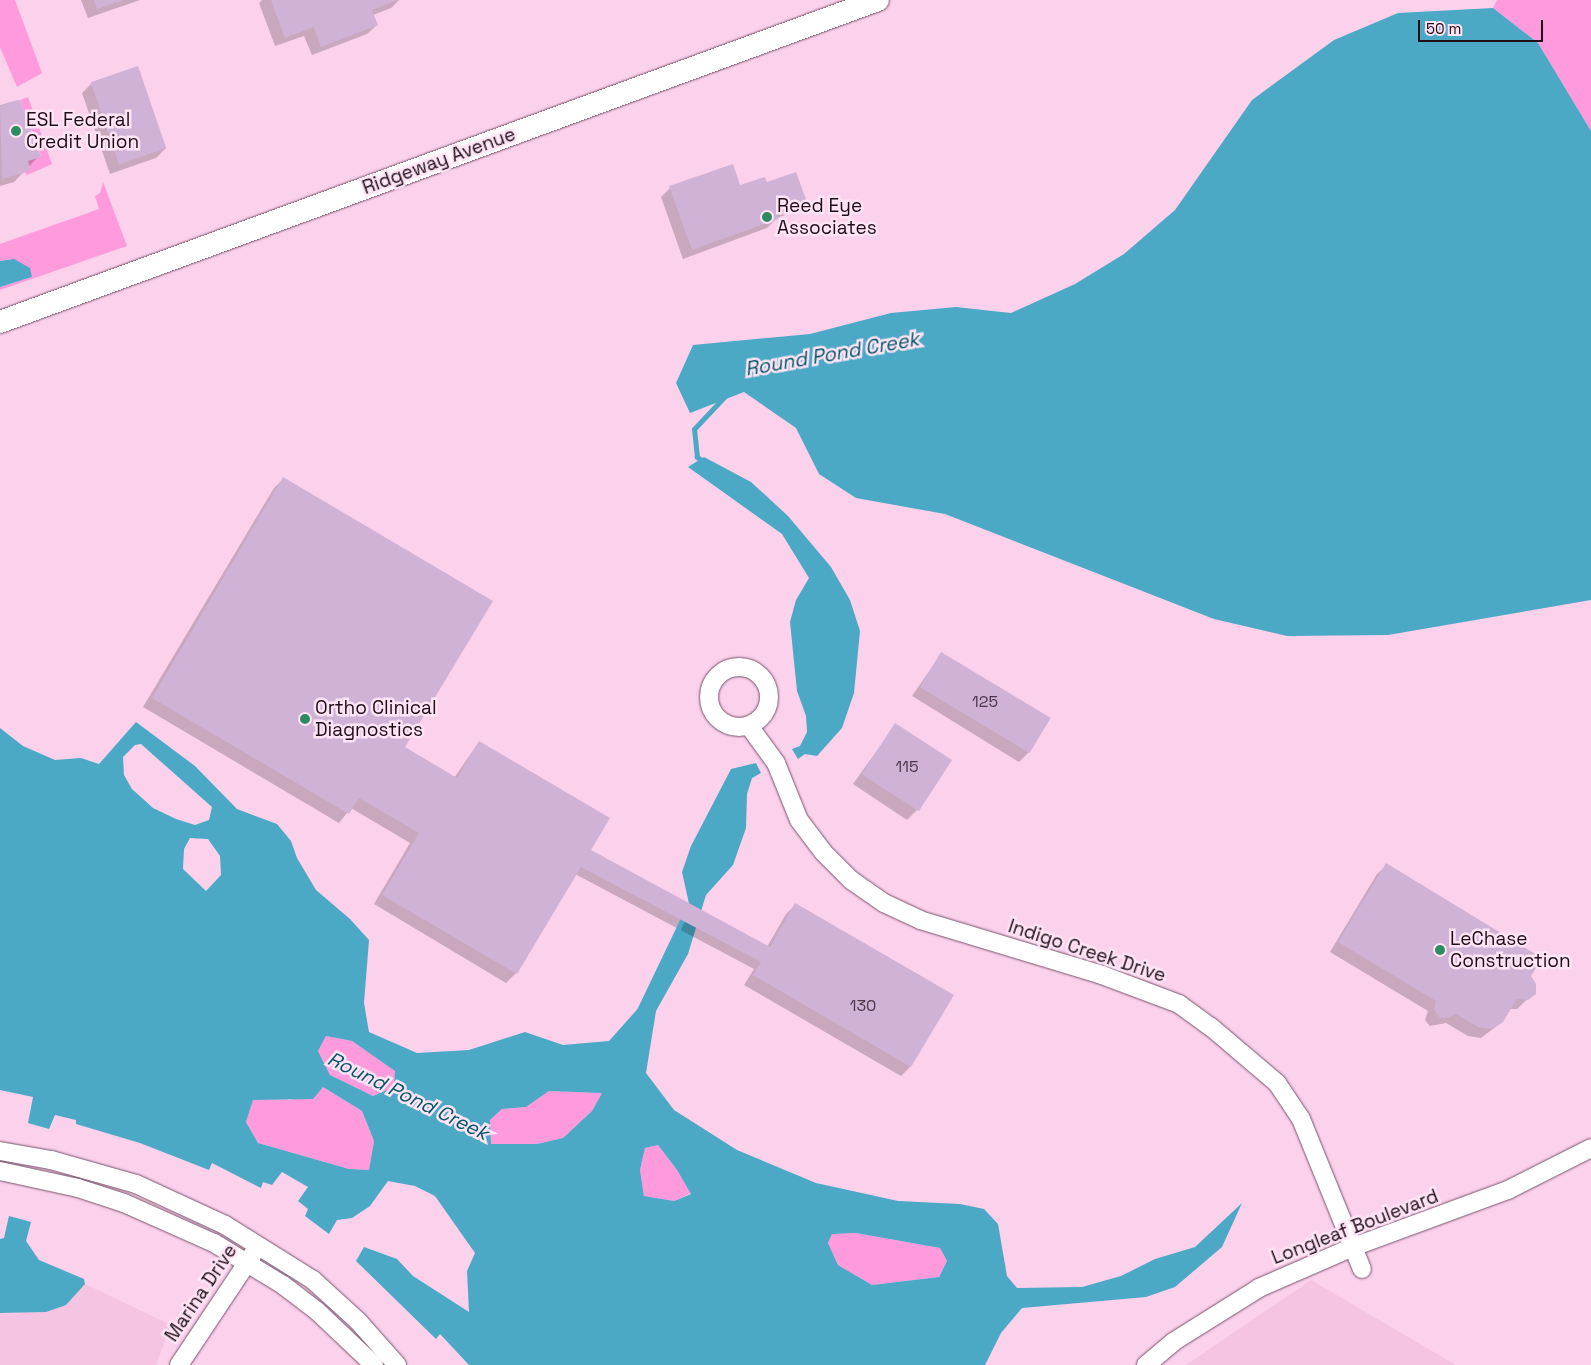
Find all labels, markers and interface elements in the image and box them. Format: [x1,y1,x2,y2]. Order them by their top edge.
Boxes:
scale bar [1421,10,1546,42]
text: 50 m [1426,19,1461,38]
place label: ESL Federal Credit Union [26,109,139,153]
street label: Ridgeway Avenue [359,123,519,199]
marker: ESL Federal Credit Union [10,125,22,137]
place label: Reed Eye Associates [777,195,877,239]
marker: Reed Eye Associates [761,211,773,223]
water label: Round Pond Creek [743,327,921,381]
house number: 125 [972,692,998,712]
place label: Ortho Clinical Diagnostics [315,697,437,741]
marker: Ortho Clinical Diagnostics [299,713,311,725]
house number: 115 [896,757,918,777]
street label: Indigo Creek Drive [1005,915,1169,987]
place label: LeChase Construction [1450,928,1571,972]
marker: LeChase Construction [1434,944,1446,956]
house number: 130 [850,996,876,1016]
water label: Round Pond Creek [324,1047,492,1145]
street label: Longleaf Boulevard [1268,1185,1442,1269]
street label: Marina Drive [160,1240,242,1346]

